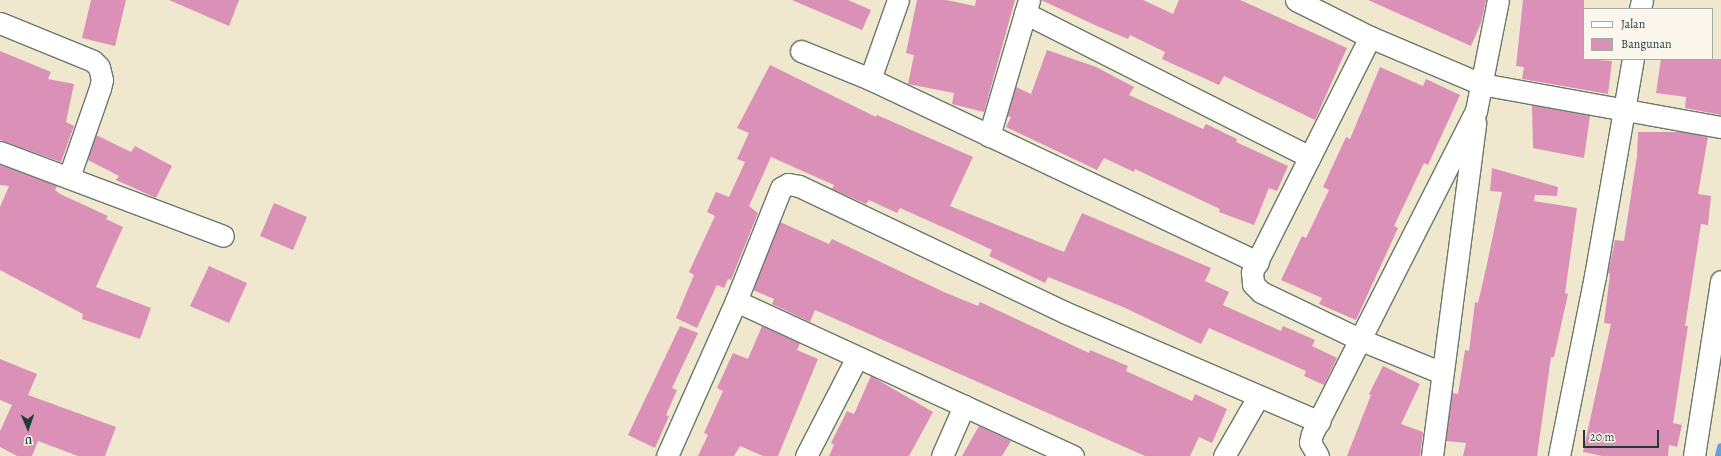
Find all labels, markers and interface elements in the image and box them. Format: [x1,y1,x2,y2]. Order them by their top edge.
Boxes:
legend [1583,8,1713,60]
text: Jalan [1621,16,1645,32]
text: Bangunan [1621,36,1672,52]
north arrow [8,408,48,448]
scale bar [1585,422,1661,448]
text: 20 m [1590,429,1614,445]
text: U [25,433,32,448]

